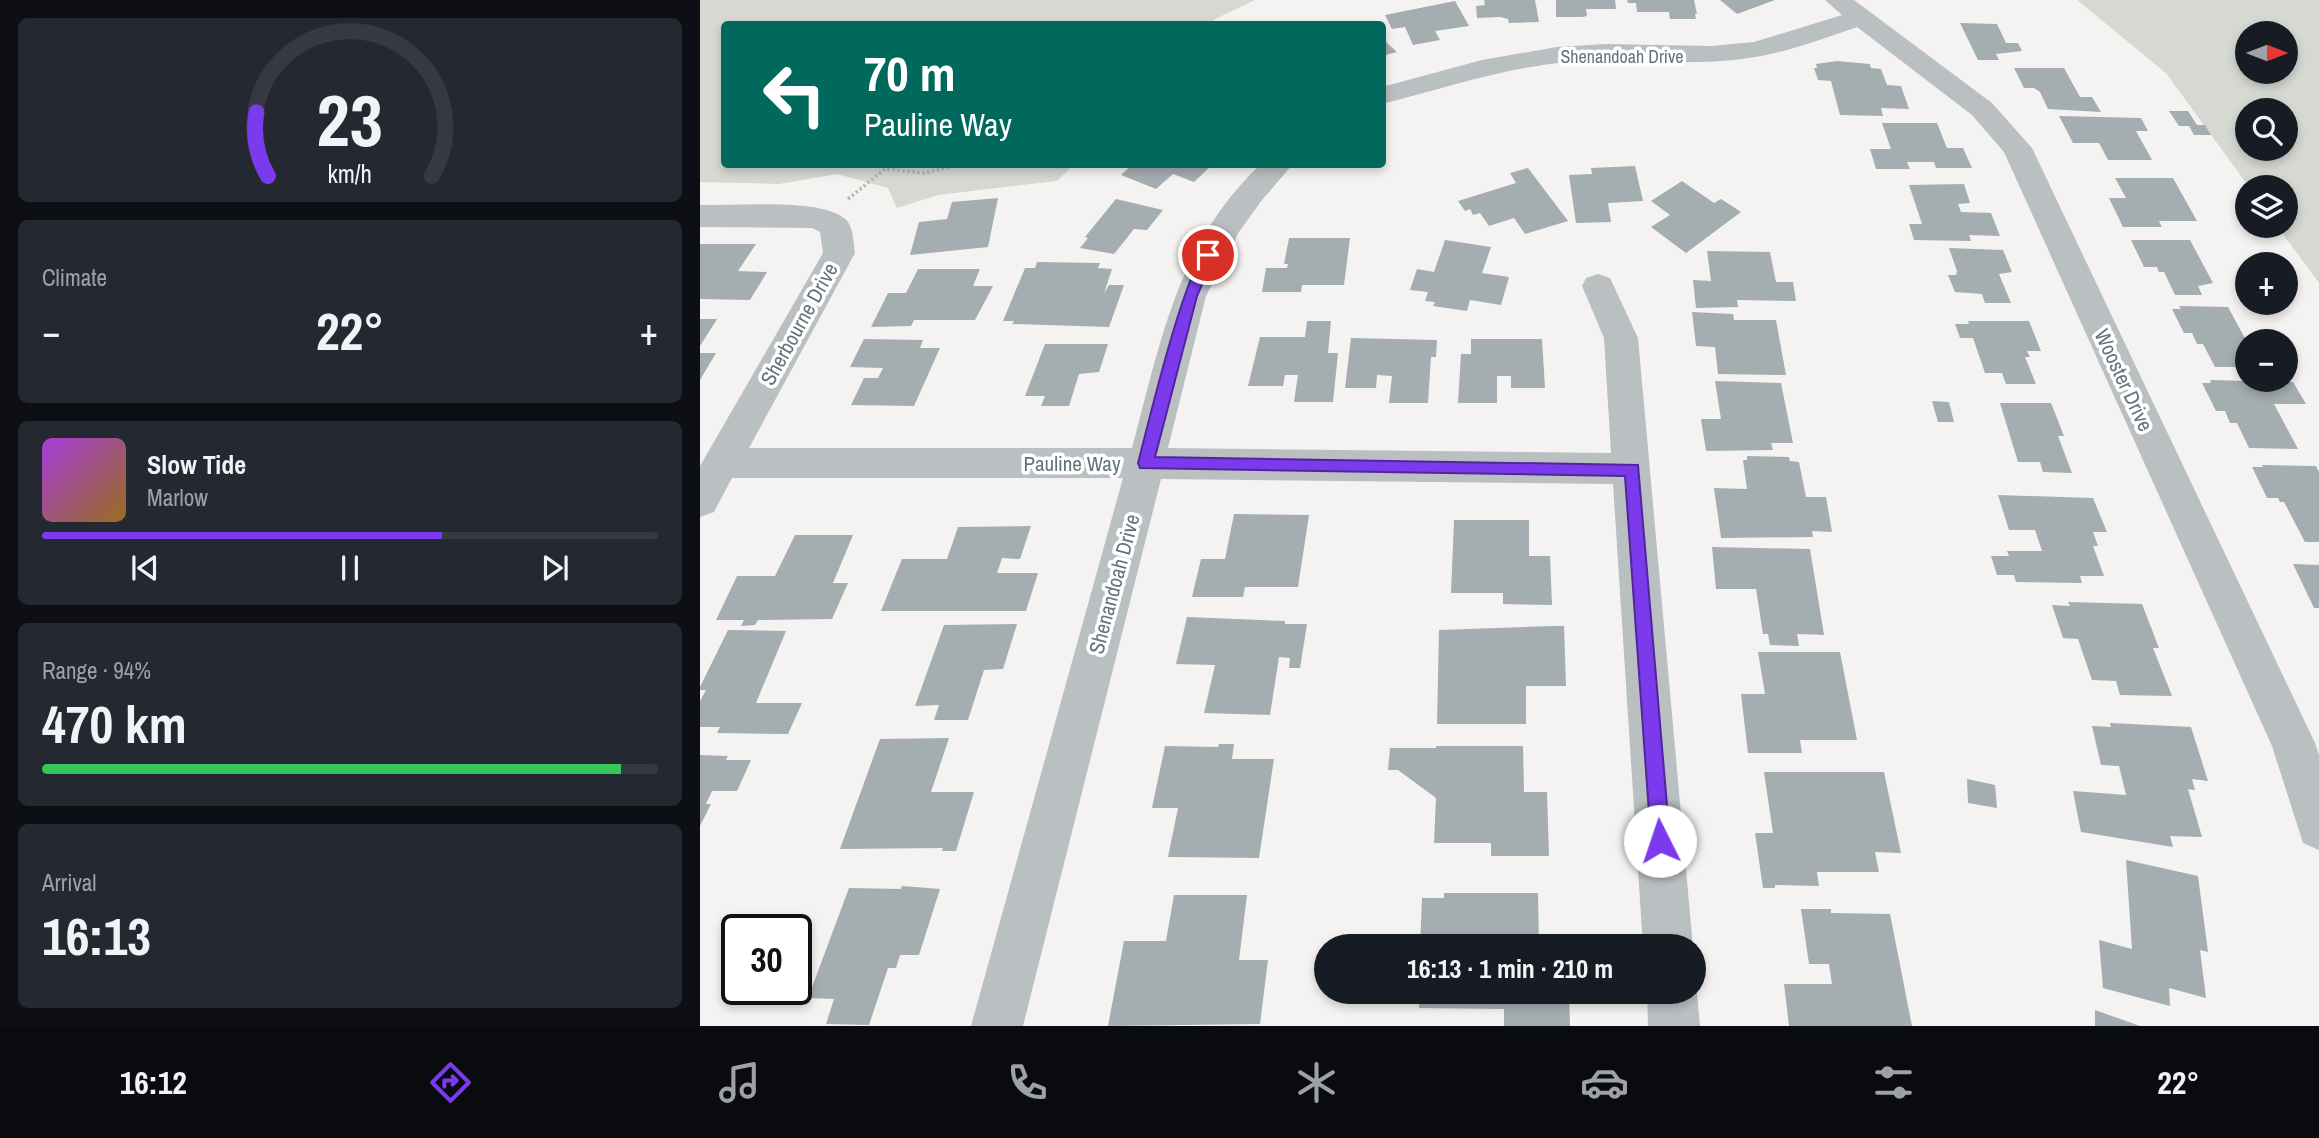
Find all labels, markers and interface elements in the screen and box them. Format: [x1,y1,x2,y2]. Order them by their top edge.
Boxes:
north arrow [2235,21,2298,84]
map controls [2235,21,2298,392]
text: 70 m [864,40,956,106]
street label: Shenandoah Drive [1560,44,1684,69]
icon: left [749,49,840,140]
text: 23 [317,71,383,169]
button: search [2235,98,2298,161]
text: Pauline Way [864,103,1012,146]
text: km/h [328,157,372,191]
button: layers [2235,175,2298,238]
pin [1178,225,1238,285]
icon: arrive [1189,236,1227,274]
button: + [2235,252,2298,315]
street label: Sherbourne Drive [753,258,845,390]
text: Climate [42,262,107,293]
text: 22° [316,296,384,366]
text: − [42,306,60,357]
text: + [640,306,658,357]
street label: Wooster Drive [2088,324,2160,436]
button: − [2235,329,2298,392]
text: Slow Tide [147,447,246,482]
street label: Pauline Way [1024,449,1121,478]
text: Marlow [147,482,208,513]
street label: Shenandoah Drive [1081,511,1147,657]
icon: previous [126,549,164,587]
icon: pause [331,549,369,587]
icon: next [536,549,574,587]
text: Range · 94% [42,655,151,686]
text: 470 km [42,689,187,759]
position arrow [1623,804,1697,878]
text: Arrival [42,867,97,898]
text: 16:13 [42,901,151,971]
speed limit sign: 30 [721,914,812,1005]
text: 16:13 · 1 min · 210 m [1407,951,1613,986]
icon: directions [426,1058,475,1107]
icon: music [715,1058,764,1107]
icon: phone [1003,1058,1052,1107]
icon: climate [1292,1058,1341,1107]
icon: car [1580,1058,1629,1107]
icon: filters [1869,1058,1918,1107]
text: 16:12 [120,1061,187,1104]
text: 22° [2157,1061,2199,1104]

